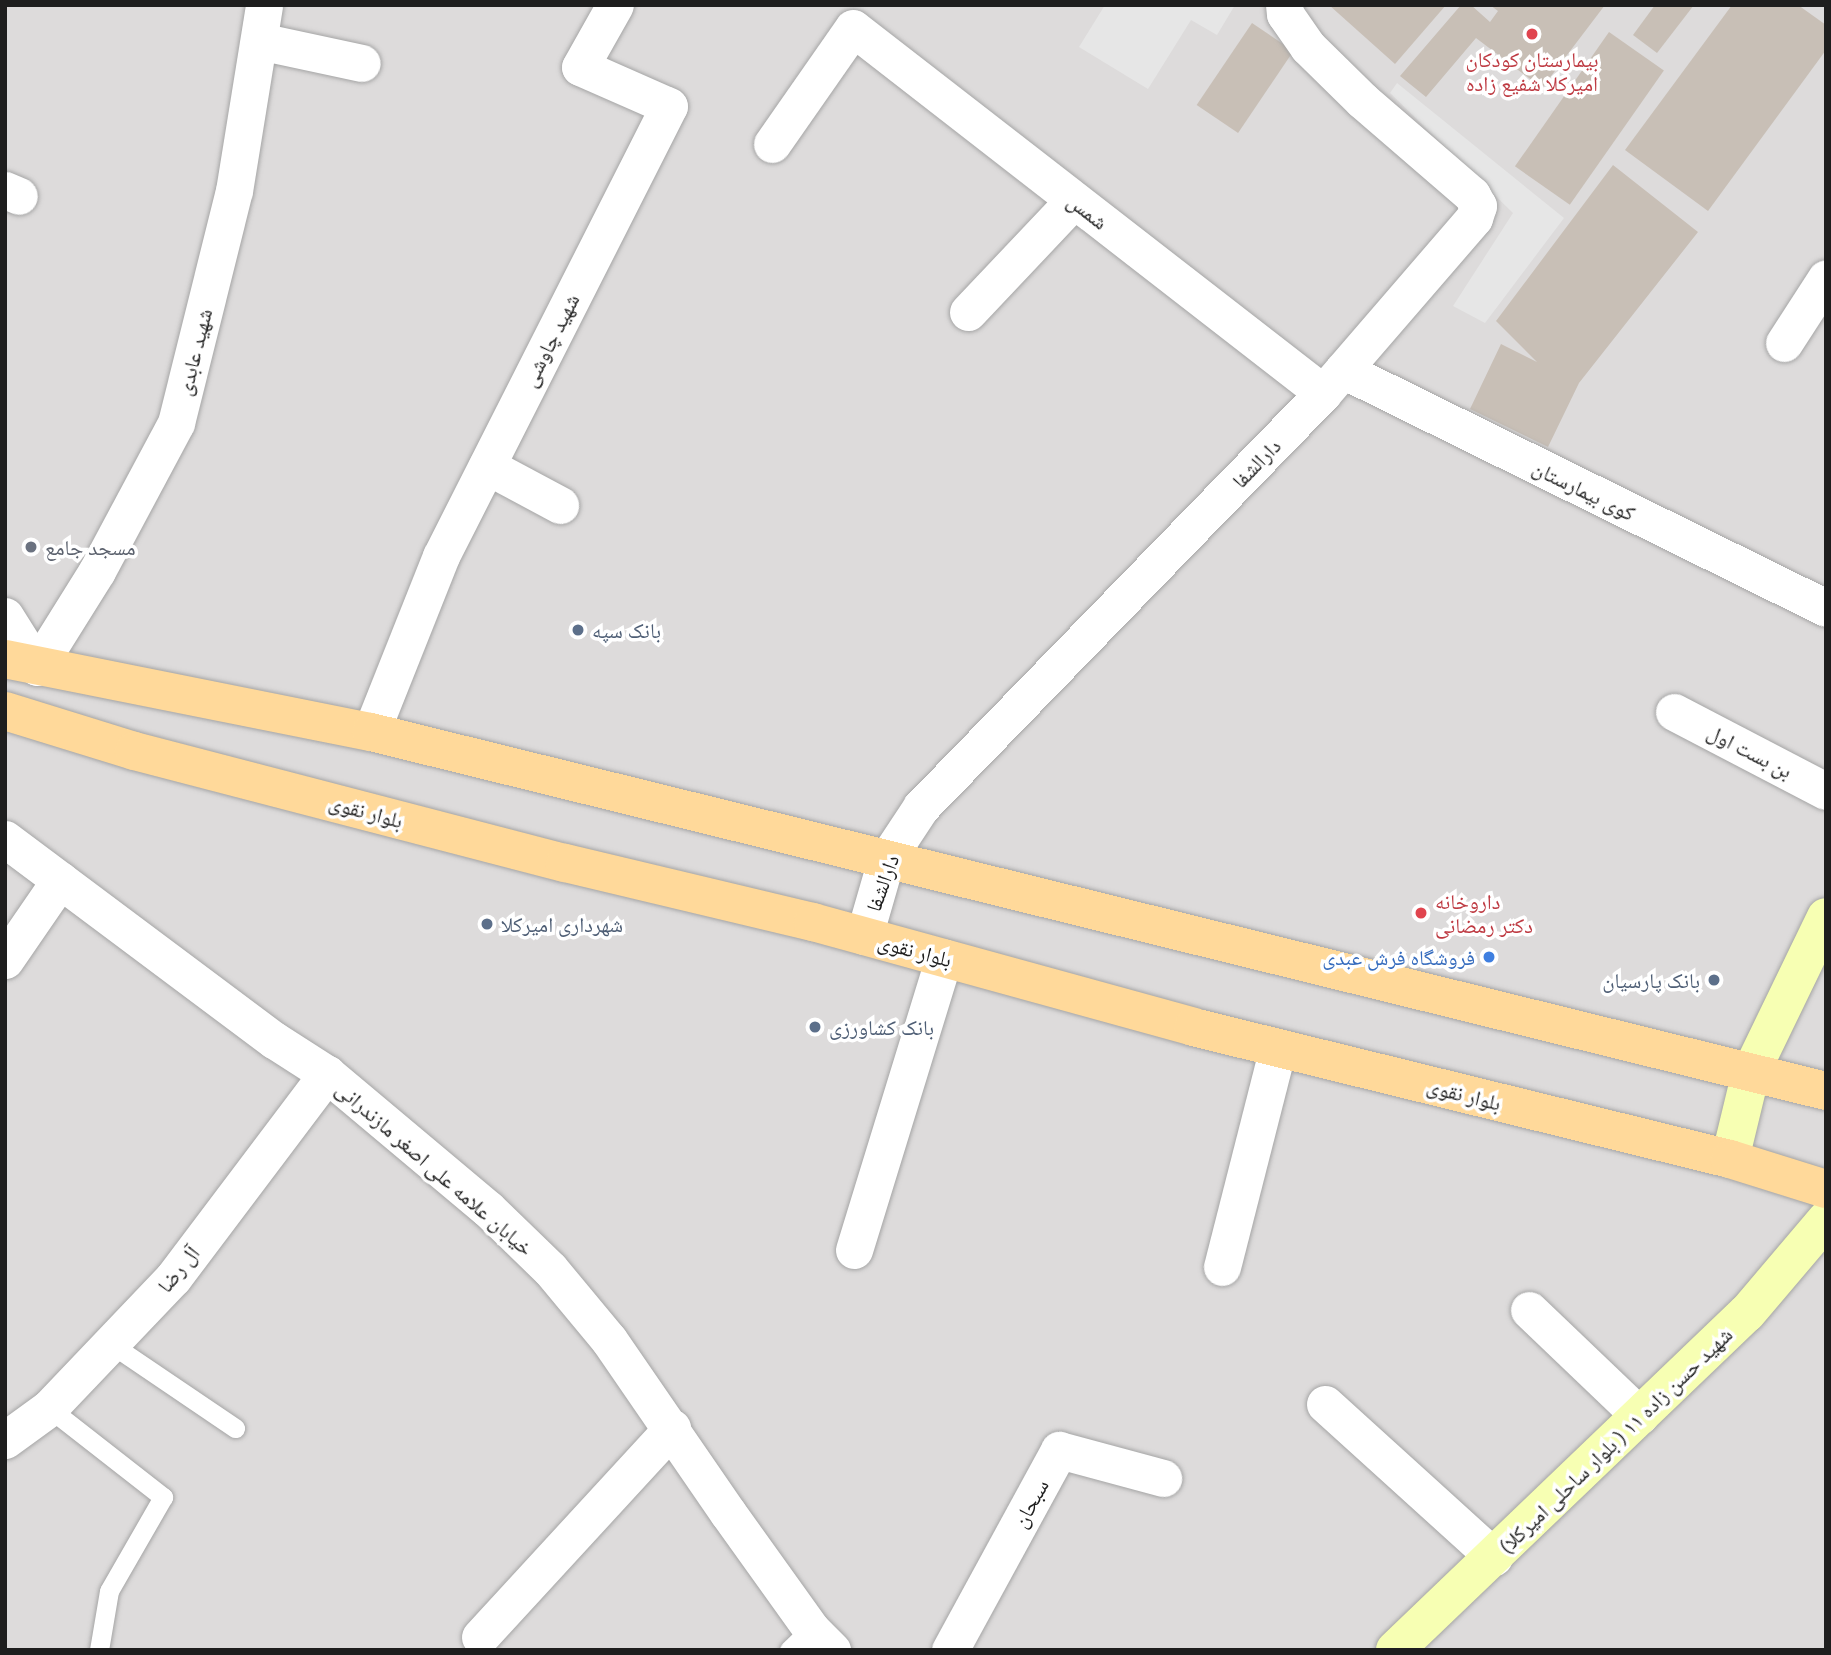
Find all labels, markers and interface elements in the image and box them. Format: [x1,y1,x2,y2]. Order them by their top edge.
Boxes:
marker: بیمارستان کودکان امیرکلا شفیع زاده [1522,24,1542,44]
place label: بیمارستان کودکان امیرکلا شفیع زاده [1466,46,1598,96]
street label: شمس [1063,188,1113,234]
street label: شهید چاوشی [516,289,584,391]
street label: شهید عابدی [171,306,217,398]
street label: دارالشفا [1227,433,1285,493]
street label: کوی بیمارستان [1529,454,1639,526]
place label: مسجد جامع [45,534,136,560]
marker: مسجد جامع [23,539,39,555]
place label: بانک سپه [592,617,661,643]
marker: بانک سپه [570,622,586,638]
street label: بن بست اول [1703,719,1797,783]
street label: بلوار نقوی [326,789,406,833]
street label: دارالشفا [860,851,904,915]
place label: داروخانه دکتر رمضانی [1435,888,1533,938]
marker: داروخانه دکتر رمضانی [1413,905,1429,921]
place label: شهرداری امیرکلا [501,911,623,937]
marker: شهرداری امیرکلا [479,916,495,932]
street label: بلوار نقوی [875,928,955,972]
place label: فروشگاه فرش عبدی [1322,944,1475,970]
marker: فروشگاه فرش عبدی [1481,949,1497,965]
place label: بانک پارسیان [1602,967,1700,993]
marker: بانک پارسیان [1706,972,1722,988]
place label: بانک کشاورزی [829,1014,934,1040]
marker: بانک کشاورزی [807,1019,823,1035]
street label: بلوار نقوی [1424,1073,1504,1115]
street label: خیابان علامه علی اصغر مازندرانی [331,1076,539,1260]
street label: آل رضا [152,1241,204,1297]
street label: شهید حسن زاده ۱۱ ( بلوار ساحلی امیرکلا) [1493,1322,1737,1558]
street label: سبحان [1006,1474,1054,1532]

